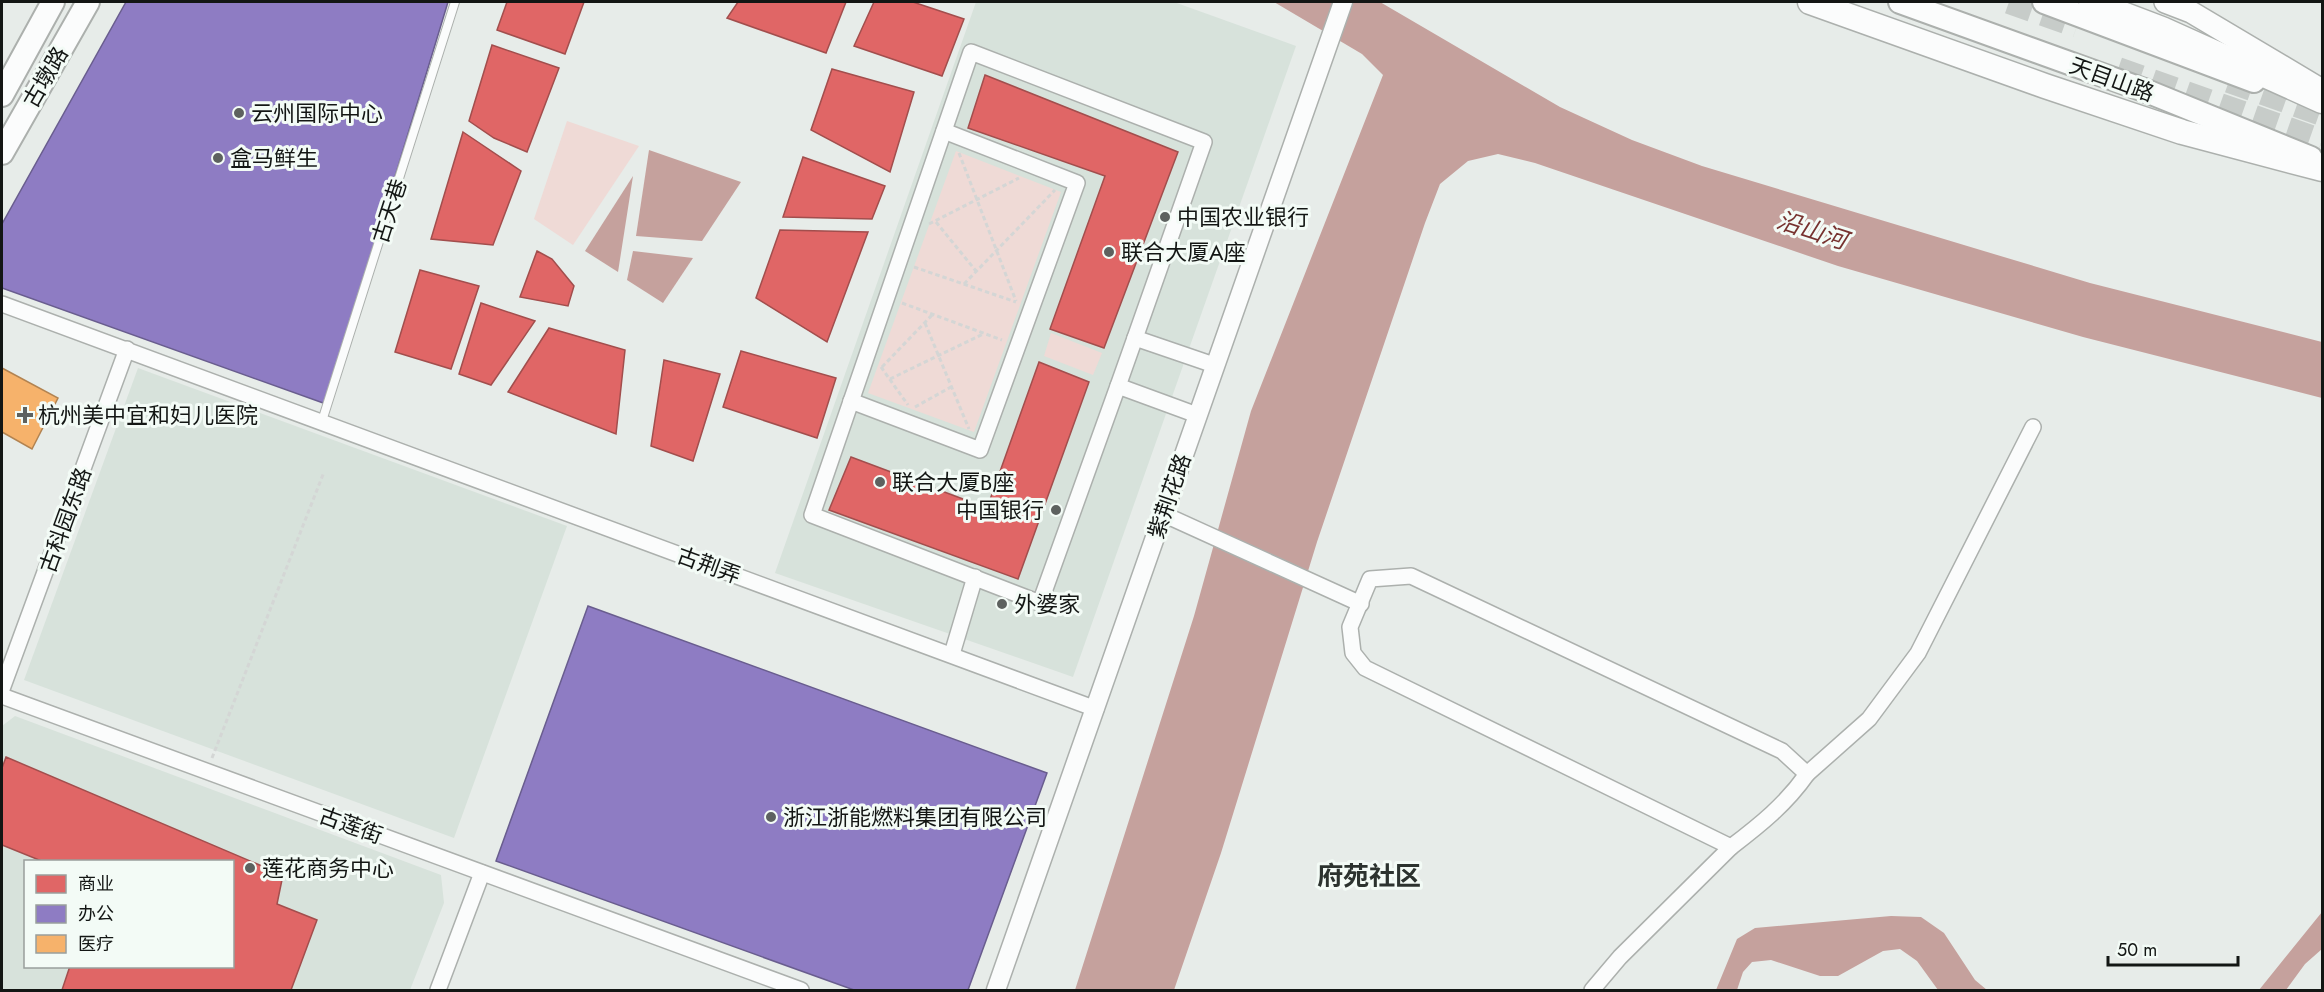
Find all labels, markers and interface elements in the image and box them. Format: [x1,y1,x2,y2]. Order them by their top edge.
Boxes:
street label: 古墩路 [15,40,75,114]
street label: 天目山路 [2065,49,2159,109]
place label: 云州国际中心 [251,97,383,129]
marker: 云州国际中心 [232,106,246,120]
place label: 盒马鲜生 [230,142,318,174]
marker: 盒马鲜生 [211,151,225,165]
street label: 古天巷 [364,175,414,247]
place label: 中国农业银行 [1177,201,1309,233]
water label: 沿山河 [1772,202,1855,259]
marker: 中国农业银行 [1158,210,1172,224]
place label: 联合大厦A座 [1121,236,1246,268]
marker: 联合大厦A座 [1102,245,1116,259]
place label: 杭州美中宜和妇儿医院 [38,399,258,431]
marker: 杭州美中宜和妇儿医院 [16,406,34,424]
street label: 紫荆花路 [1140,449,1198,543]
street label: 古科园东路 [31,463,99,577]
place label: 联合大厦B座 [892,466,1014,498]
marker: 联合大厦B座 [873,475,887,489]
place label: 中国银行 [956,494,1044,526]
marker: 中国银行 [1049,503,1063,517]
street label: 古荆弄 [673,539,745,591]
place label: 外婆家 [1014,588,1080,620]
marker: 外婆家 [995,597,1009,611]
street label: 古莲街 [315,799,387,851]
place label: 浙江浙能燃料集团有限公司 [783,801,1047,833]
marker: 浙江浙能燃料集团有限公司 [764,810,778,824]
place label: 莲花商务中心 [262,852,394,884]
district label: 府苑社区 [1317,857,1421,895]
legend [24,860,234,968]
marker: 莲花商务中心 [243,861,257,875]
text: 商业 [78,871,114,897]
text: 办公 [78,901,114,927]
scale bar [2108,929,2238,967]
text: 医疗 [78,931,114,957]
text: 50 m [2117,937,2157,963]

